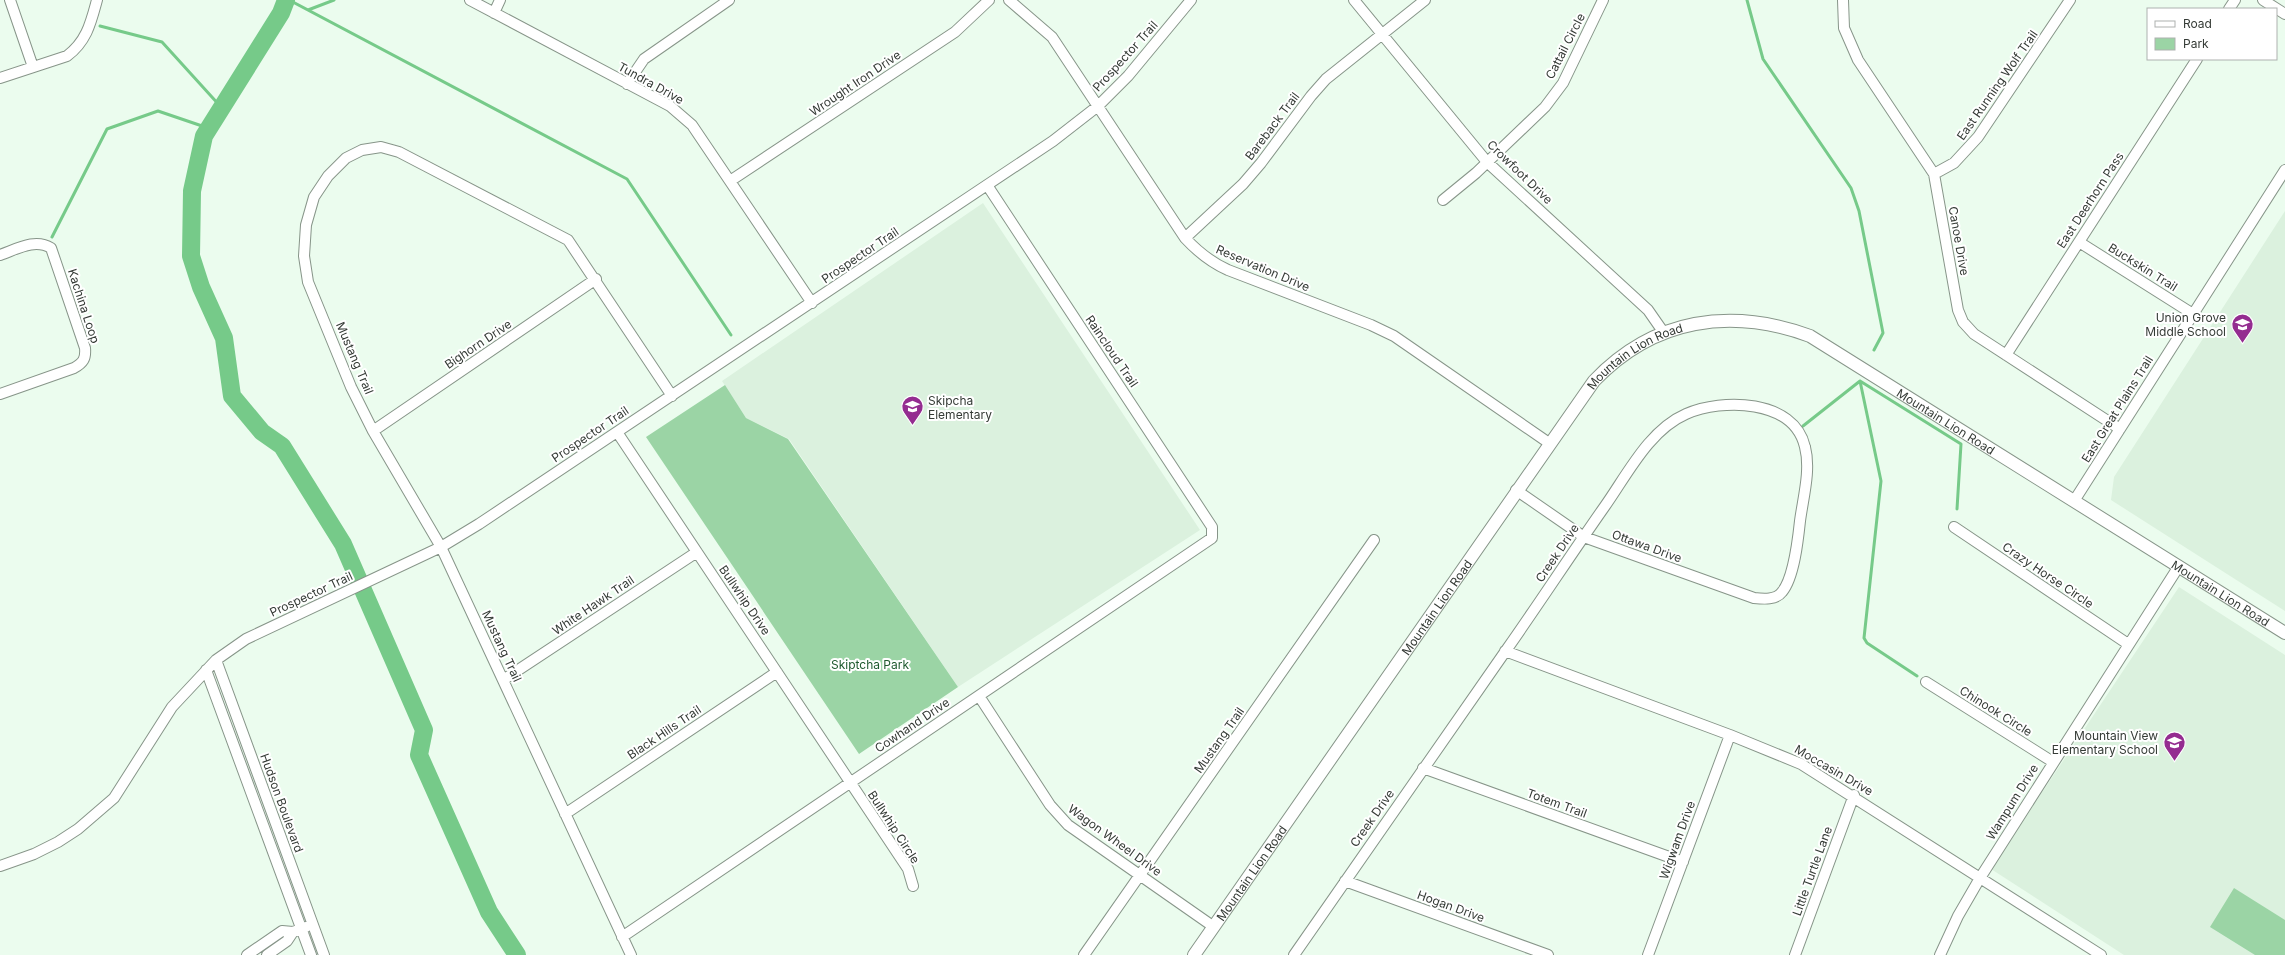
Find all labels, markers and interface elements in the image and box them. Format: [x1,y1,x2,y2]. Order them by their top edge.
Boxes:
legend [2147,8,2277,60]
street label: Cattail Circle [1542,11,1588,81]
text: Road [2183,16,2212,31]
street label: Prospector Trail [1089,18,1161,94]
street label: East Running Wolf Trail [1953,27,2041,143]
text: Park [2183,36,2209,51]
street label: Wrought Iron Drive [807,47,903,119]
street label: Tundra Drive [616,59,686,107]
street label: Bareback Trail [1242,89,1302,163]
street label: Crowfoot Drive [1484,137,1556,207]
street label: East Deerhorn Pass [2053,149,2127,251]
street label: Canoe Drive [1946,205,1972,277]
street label: Prospector Trail [819,224,901,286]
street label: Buckskin Trail [2106,240,2180,294]
street label: Reservation Drive [1214,242,1312,294]
street label: Kachina Loop [65,267,103,345]
place label: Union Grove Middle School [2145,310,2226,339]
school or university icon: Union Grove Middle School [2229,311,2255,344]
street label: Raincloud Trail [1082,312,1142,390]
street label: Bighorn Drive [442,316,514,372]
street label: Mustang Trail [333,320,377,396]
street label: Mountain Lion Road [1583,320,1684,392]
street label: East Great Plains Trail [2078,353,2156,465]
street label: Mountain Lion Road [1894,385,1998,457]
place label: Skipcha Elementary [928,393,992,422]
school or university icon: Skipcha Elementary [900,394,926,427]
street label: Prospector Trail [549,403,631,465]
street label: Creek Drive [1532,521,1582,585]
street label: Ottawa Drive [1610,526,1684,566]
street label: Crazy Horse Circle [2000,539,2096,611]
street label: Mountain Lion Road [1398,557,1475,658]
street label: Mountain Lion Road [2169,557,2273,629]
street label: Bullwhip Drive [716,562,774,638]
street label: Prospector Trail [267,568,355,620]
street label: White Hawk Trail [549,572,637,638]
street label: Mustang Trail [479,608,525,684]
park label: Skiptcha Park [831,657,909,672]
street label: Chinook Circle [1957,683,2035,739]
street label: Cowhand Drive [872,694,952,756]
street label: Black Hills Trail [624,702,704,762]
street label: Mustang Trail [1191,704,1247,776]
place label: Mountain View Elementary School [2052,728,2158,757]
school or university icon: Mountain View Elementary School [2161,729,2187,762]
street label: Moccasin Drive [1792,741,1876,799]
street label: Hudson Boulevard [257,751,307,855]
street label: Wampum Drive [1983,761,2041,843]
street label: Totem Trail [1525,785,1589,821]
street label: Creek Drive [1347,786,1397,850]
street label: Bullwhip Circle [865,788,923,866]
street label: Wigwam Drive [1656,799,1698,881]
street label: Wagon Wheel Drive [1065,801,1165,879]
street label: Mountain Lion Road [1213,822,1290,923]
street label: Little Turtle Lane [1789,824,1835,918]
street label: Hogan Drive [1415,887,1487,925]

